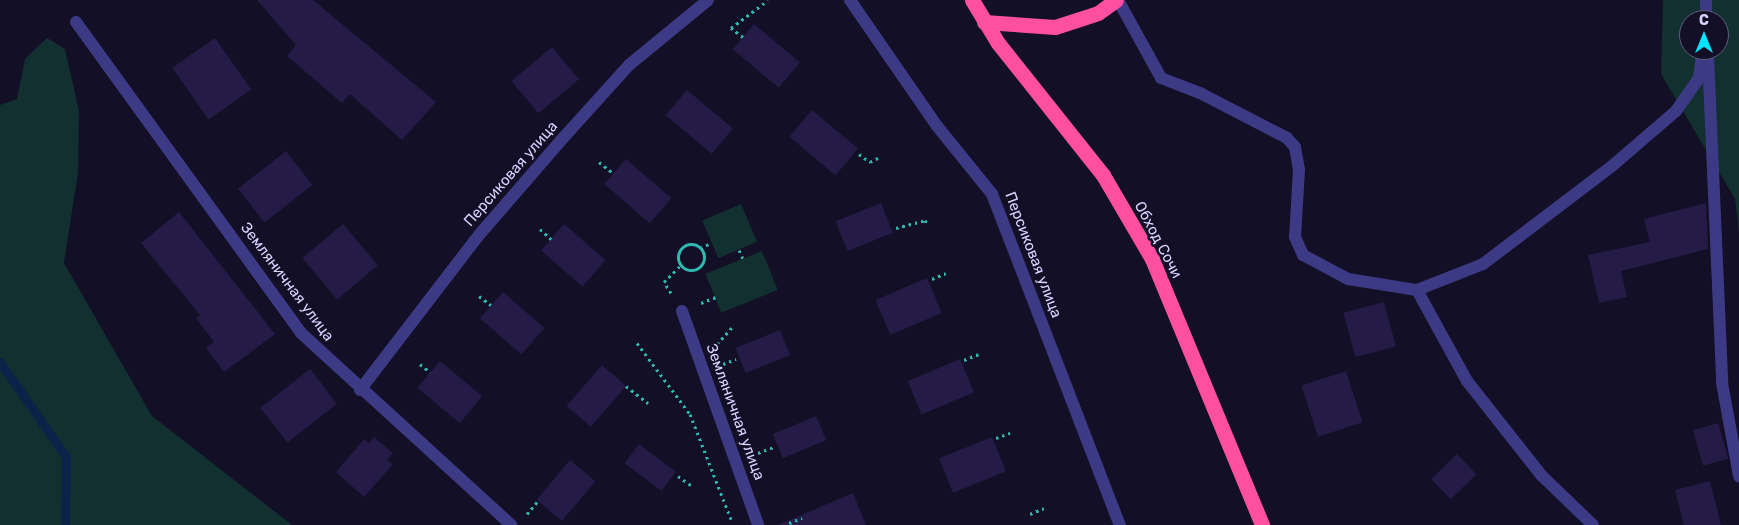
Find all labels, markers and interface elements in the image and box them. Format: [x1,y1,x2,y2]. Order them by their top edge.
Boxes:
north arrow [1679,10,1729,60]
text: С [1699,12,1709,29]
street label: Персиковая улица [460,118,562,230]
street label: Персиковая улица [1001,189,1065,321]
street label: Обход Сочи [1130,199,1186,281]
street label: Земляничная улица [237,219,337,345]
street label: Земляничная улица [702,341,768,483]

